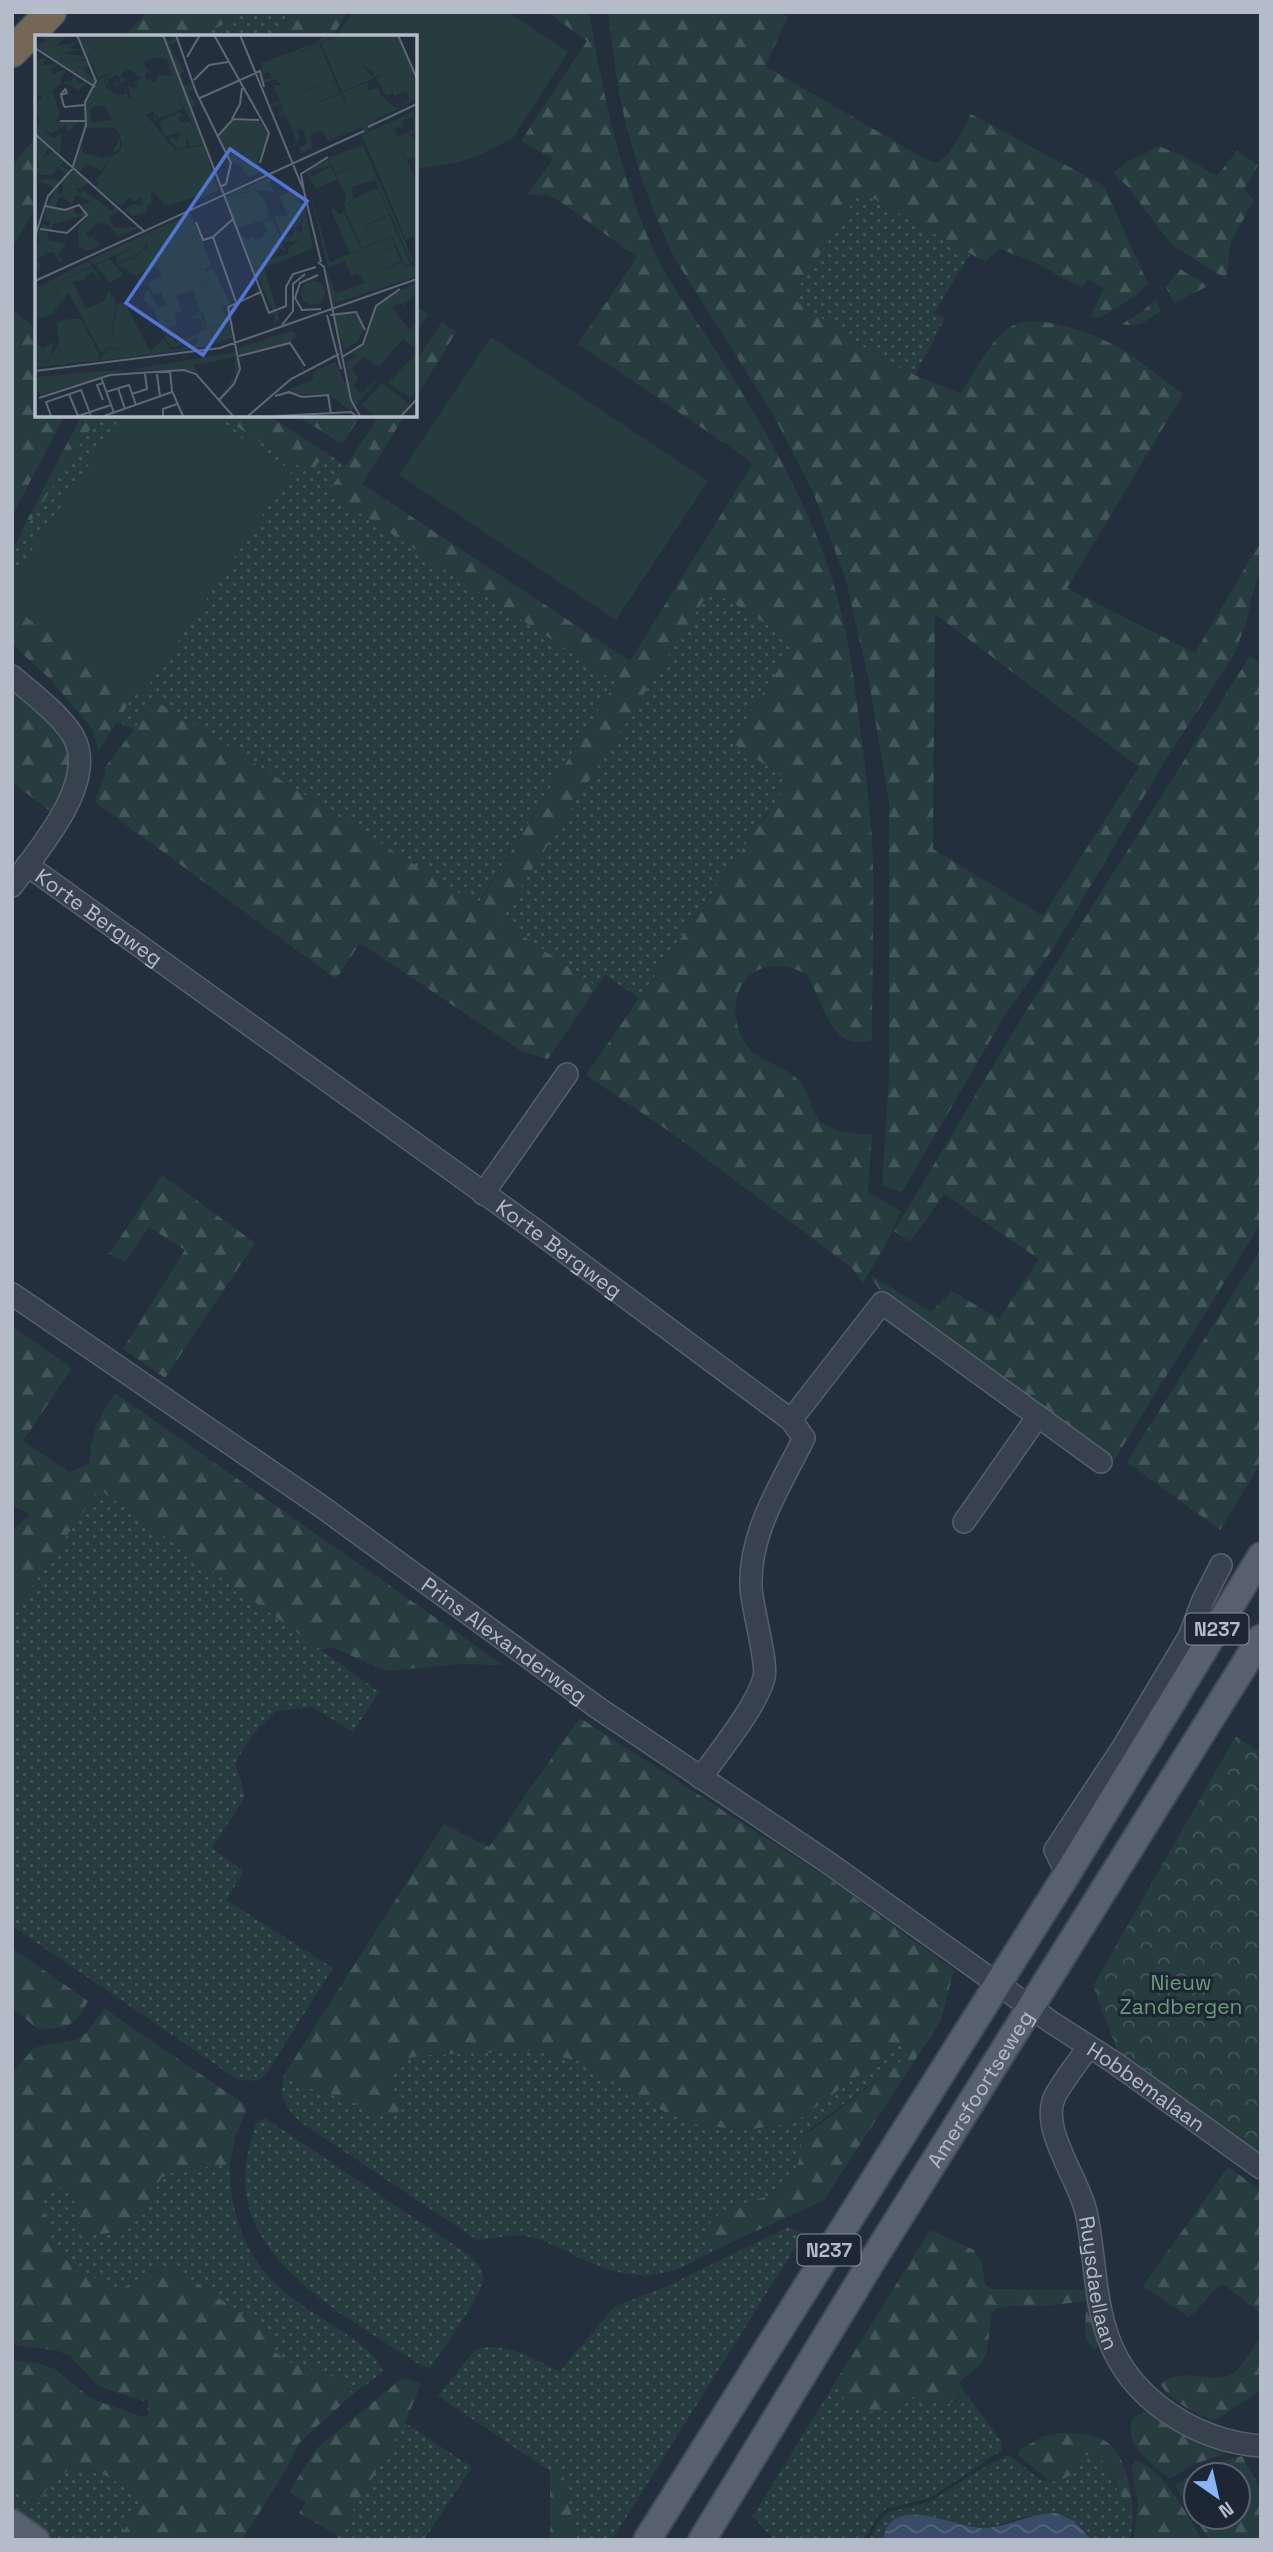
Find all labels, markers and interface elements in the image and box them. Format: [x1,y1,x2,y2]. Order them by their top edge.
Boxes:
inset map [35,35,416,416]
street label: Korte Bergweg [30,862,168,972]
street label: Korte Bergweg [491,1193,628,1304]
street label: Prins Alexanderweg [416,1571,593,1709]
road number: N237 [1186,1614,1248,1644]
park label: Nieuw Zandbergen [1120,1969,1242,2020]
street label: Amersfoortseweg [920,2005,1039,2172]
street label: Hobbemalaan [1082,2035,1211,2137]
street label: Ruysdaellaan [1074,2214,1125,2354]
road number: N237 [798,2234,860,2266]
north arrow [1182,2461,1252,2531]
text: N [1214,2496,1238,2524]

